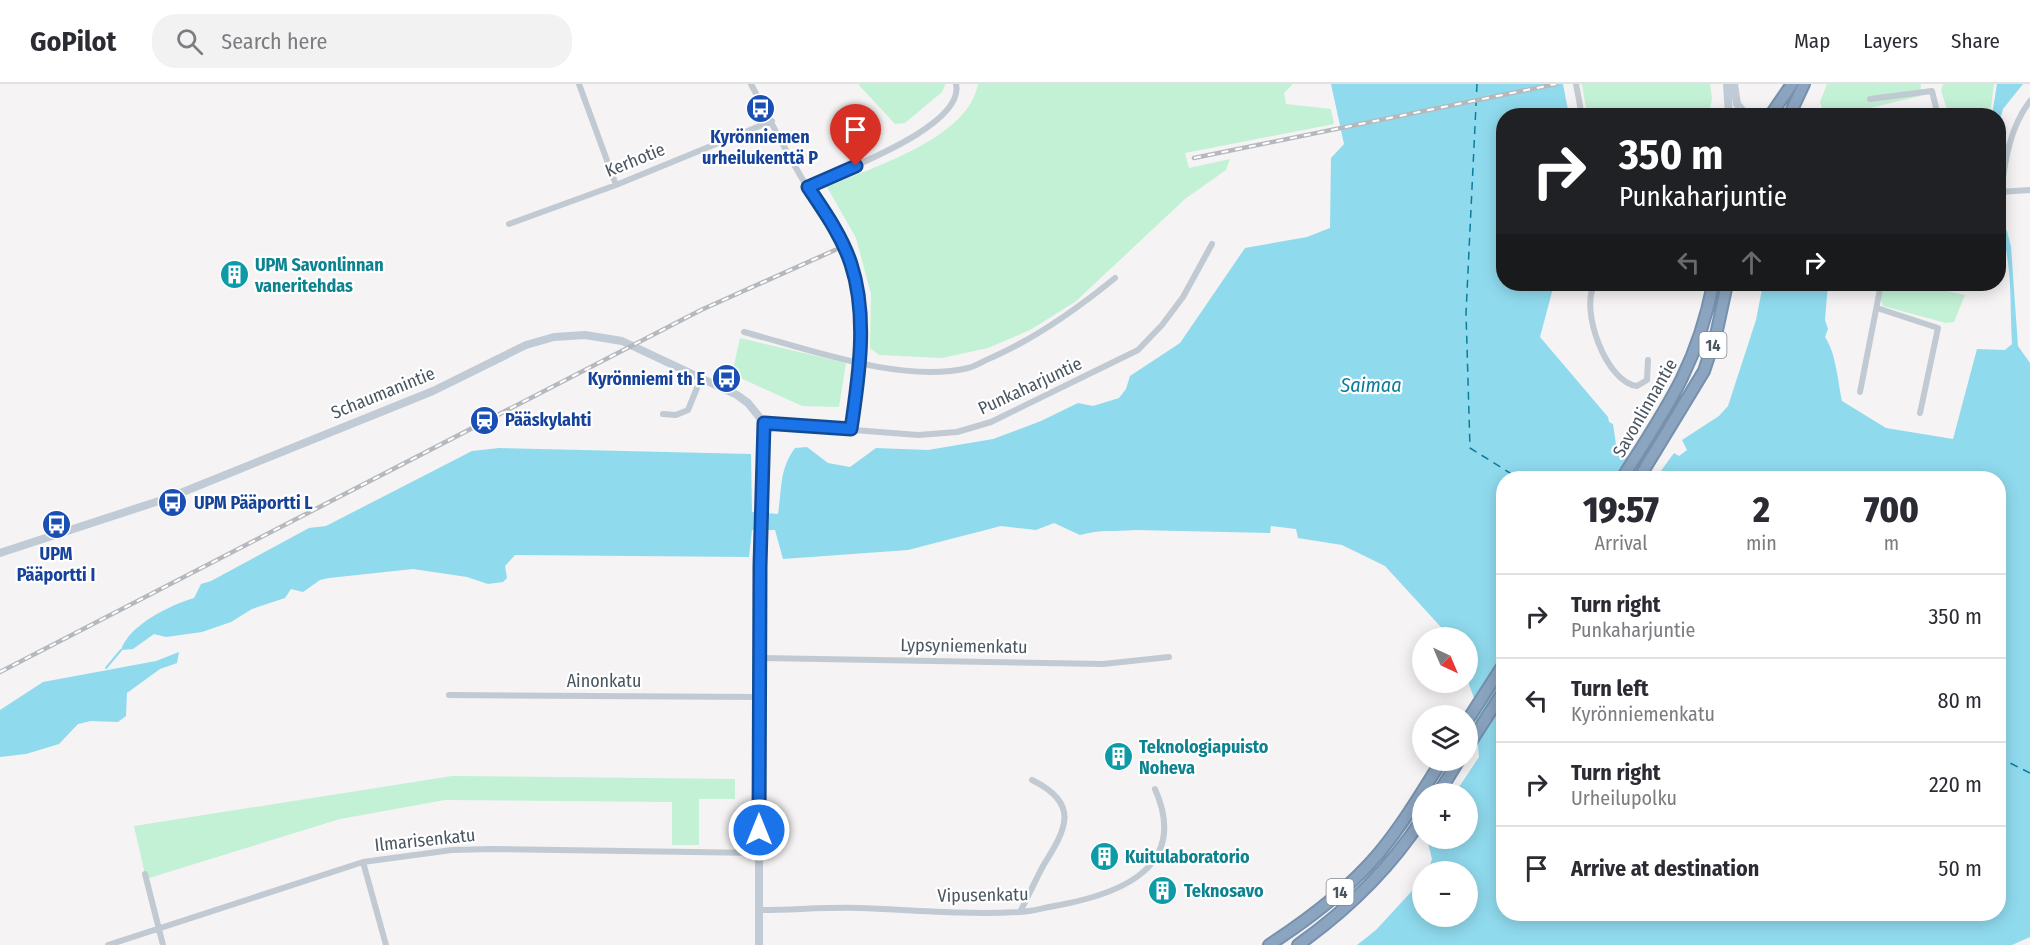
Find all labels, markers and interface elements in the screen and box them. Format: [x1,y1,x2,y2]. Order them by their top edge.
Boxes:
search box [152,14,572,68]
text: GoPilot [30,25,116,58]
icon: search [173,25,206,58]
text: Search here [221,28,327,55]
text: Map [1794,28,1830,54]
text: Layers [1863,28,1918,54]
text: Share [1951,28,2000,54]
bus stop icon: Kyrönniemen urheilukenttä P [744,92,776,124]
pin [830,104,881,166]
icon: arrive [839,113,872,146]
place label: Kyrönniemen urheilukenttä P [702,126,818,169]
text: 350 m [1619,130,1723,180]
icon: right [1520,132,1598,210]
street label: Kerhotie [602,138,668,182]
text: Punkaharjuntie [1619,181,1787,213]
icon: left [1672,246,1705,279]
icon: ahead [1735,246,1768,279]
icon: right [1798,246,1831,279]
place label: UPM Savonlinnan vaneritehdas [254,254,384,297]
building icon: UPM Savonlinnan vaneritehdas [218,259,250,291]
road number: 14 [1700,332,1726,358]
street label: Punkaharjuntie [975,352,1085,420]
street label: Savonlinnantie [1608,355,1682,461]
street label: Schaumanintie [328,362,438,424]
bus stop icon: Kyrönniemi th E [710,363,742,395]
place label: Kyrönniemi th E [588,368,705,390]
water label: Saimaa [1339,373,1402,397]
station icon: Pääskylahti [468,404,500,436]
place label: Pääskylahti [505,409,591,431]
bus stop icon: UPM Pääportti L [157,487,189,519]
text: 19:57 [1583,488,1659,532]
text: 2 [1753,488,1770,532]
text: 700 [1864,488,1919,532]
place label: UPM Pääportti L [194,492,313,514]
bus stop icon: UPM Pääportti I [40,509,72,541]
text: Arrival [1594,531,1647,555]
text: min [1746,531,1777,555]
text: m [1884,531,1899,555]
place label: UPM Pääportti I [17,543,95,586]
text: Turn right [1571,591,1660,618]
icon: right [1520,600,1553,633]
text: 350 m [1928,603,1982,630]
text: Punkaharjuntie [1571,618,1695,642]
north arrow [1412,627,1478,693]
map controls [1412,627,1478,927]
street label: Lypsyniemenkatu [900,634,1028,658]
street label: Ainonkatu [567,670,641,692]
text: Turn left [1571,675,1649,702]
icon: left [1520,684,1553,717]
text: 80 m [1937,687,1982,714]
text: Kyrönniemenkatu [1571,702,1715,726]
button: layers [1412,705,1478,771]
place label: Teknologiapuisto Noheva [1139,736,1269,779]
building icon: Teknologiapuisto Noheva [1102,741,1134,773]
text: Turn right [1571,759,1660,786]
icon: right [1520,768,1553,801]
text: 220 m [1929,771,1982,798]
button: + [1412,783,1478,849]
text: Urheilupolku [1571,786,1677,810]
position arrow [727,798,791,862]
street label: Ilmarisenkatu [374,824,476,856]
building icon: Kuitulaboratorio [1088,841,1120,873]
place label: Kuitulaboratorio [1125,846,1250,868]
icon: arrive [1520,852,1553,885]
text: Arrive at destination [1571,855,1759,882]
text: 50 m [1938,855,1982,882]
button: − [1412,861,1478,927]
building icon: Teknosavo [1147,875,1179,907]
road number: 14 [1326,879,1354,905]
place label: Teknosavo [1184,880,1264,902]
street label: Vipusenkatu [937,883,1029,907]

